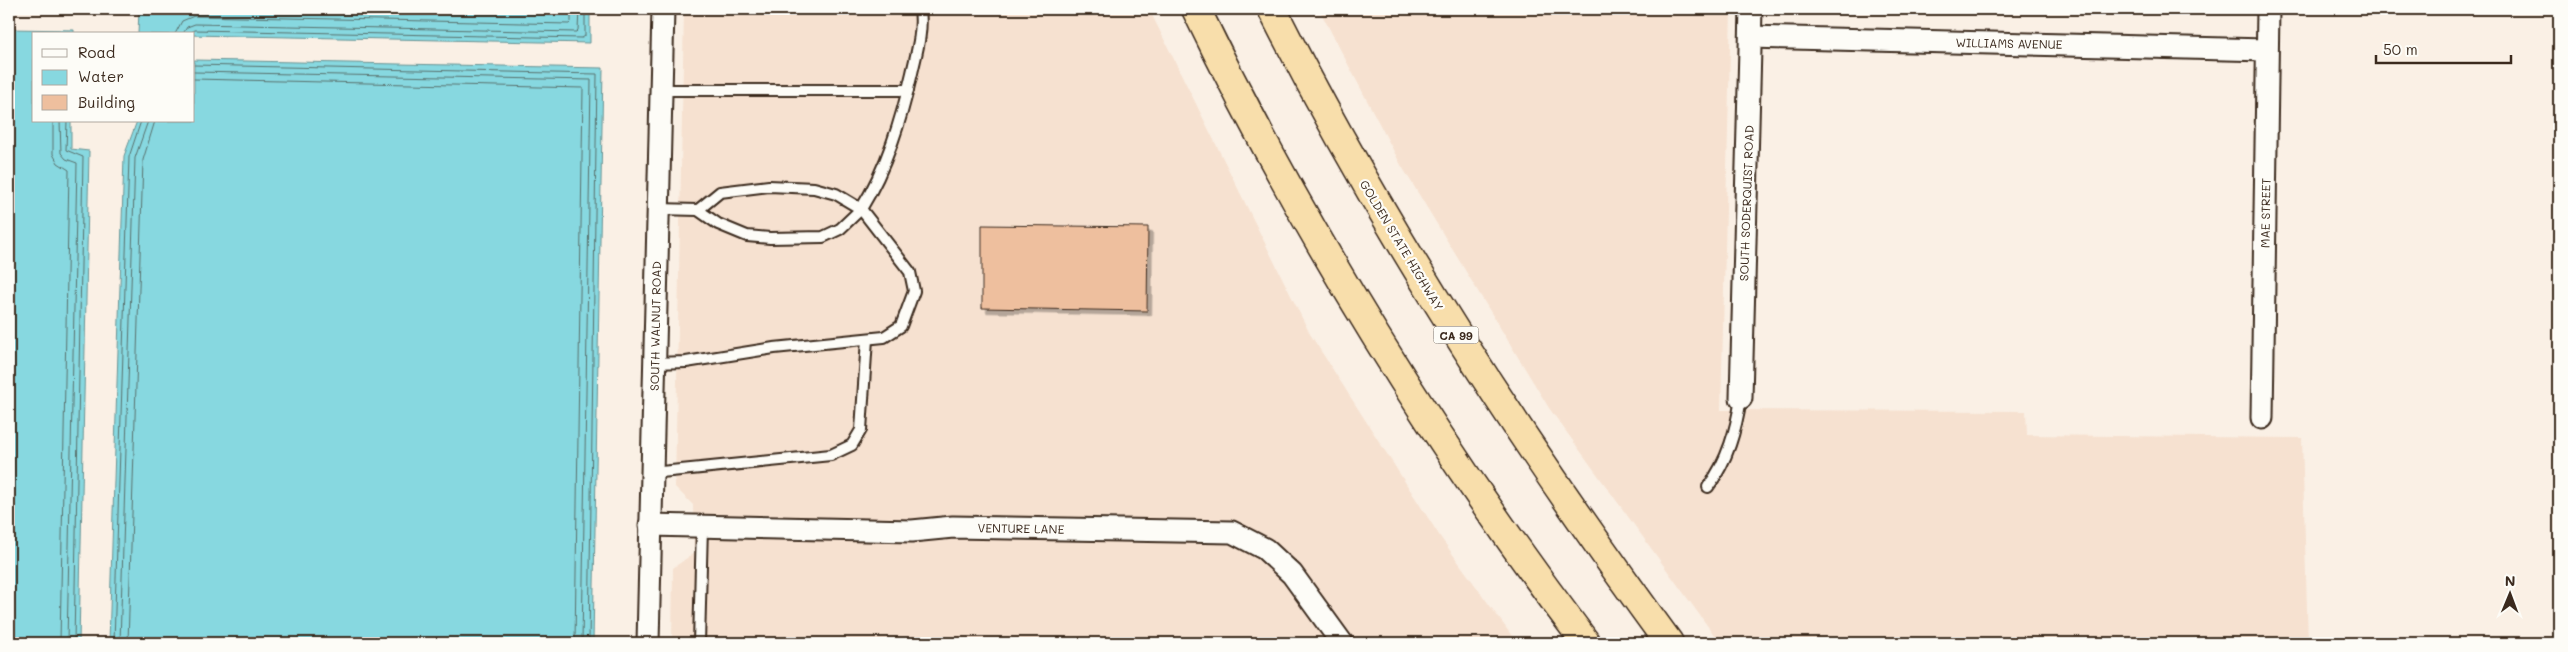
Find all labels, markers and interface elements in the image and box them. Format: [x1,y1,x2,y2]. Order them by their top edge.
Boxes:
legend [32,32,195,122]
scale bar [2376,32,2510,64]
street label: WILLIAMS AVENUE [1955,34,2063,52]
text: 50 m [2383,39,2418,59]
text: Road [78,42,115,62]
text: Water [78,66,124,86]
text: Building [78,92,135,112]
street label: SOUTH SODERQUIST ROAD [1735,125,1757,281]
street label: GOLDEN STATE HIGHWAY [1357,177,1447,313]
street label: MAE STREET [2256,177,2274,248]
street label: SOUTH WALNUT ROAD [646,261,664,391]
road number: CA 99 [1434,326,1478,344]
street label: VENTURE LANE [977,519,1065,537]
north arrow [2486,570,2536,620]
text: N [2505,571,2516,590]

